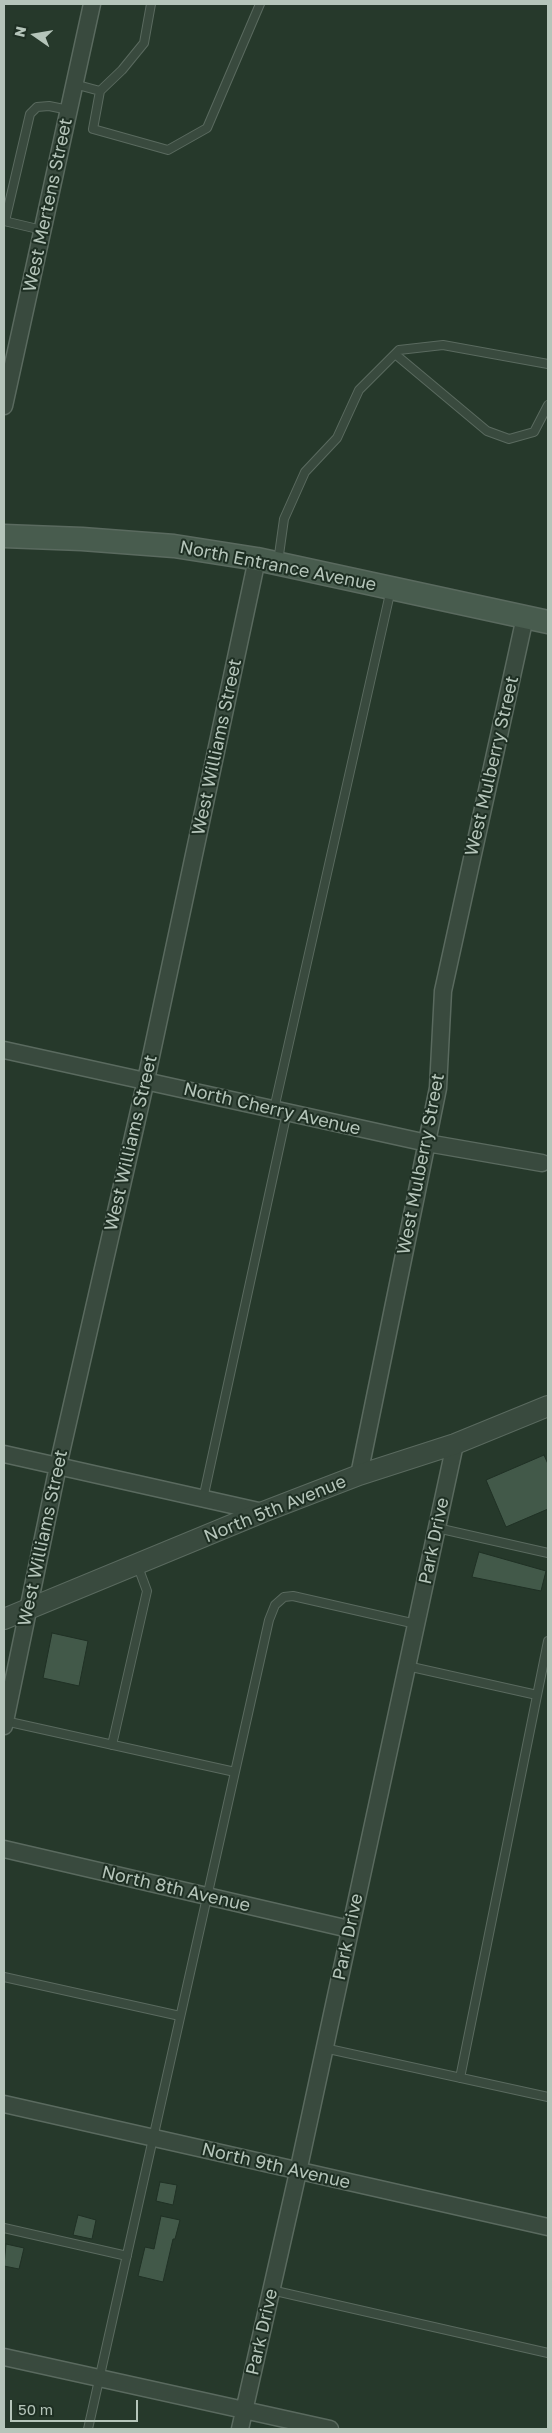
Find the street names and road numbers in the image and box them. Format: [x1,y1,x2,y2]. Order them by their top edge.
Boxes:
street label: West Mertens Street [19,116,77,294]
street label: North Entrance Avenue [178,536,378,596]
street label: West Williams Street [188,657,246,837]
street label: West Mulberry Street [461,674,523,858]
street label: West Williams Street [100,1053,162,1233]
street label: West Mulberry Street [393,1071,449,1257]
street label: North Cherry Avenue [181,1078,363,1140]
street label: West Williams Street [14,1448,72,1628]
street label: North 5th Avenue [201,1471,349,1547]
street label: Park Drive [414,1496,454,1586]
street label: North 8th Avenue [100,1861,252,1917]
street label: Park Drive [328,1892,368,1982]
street label: North 9th Avenue [200,2138,352,2194]
street label: Park Drive [242,2287,282,2377]

